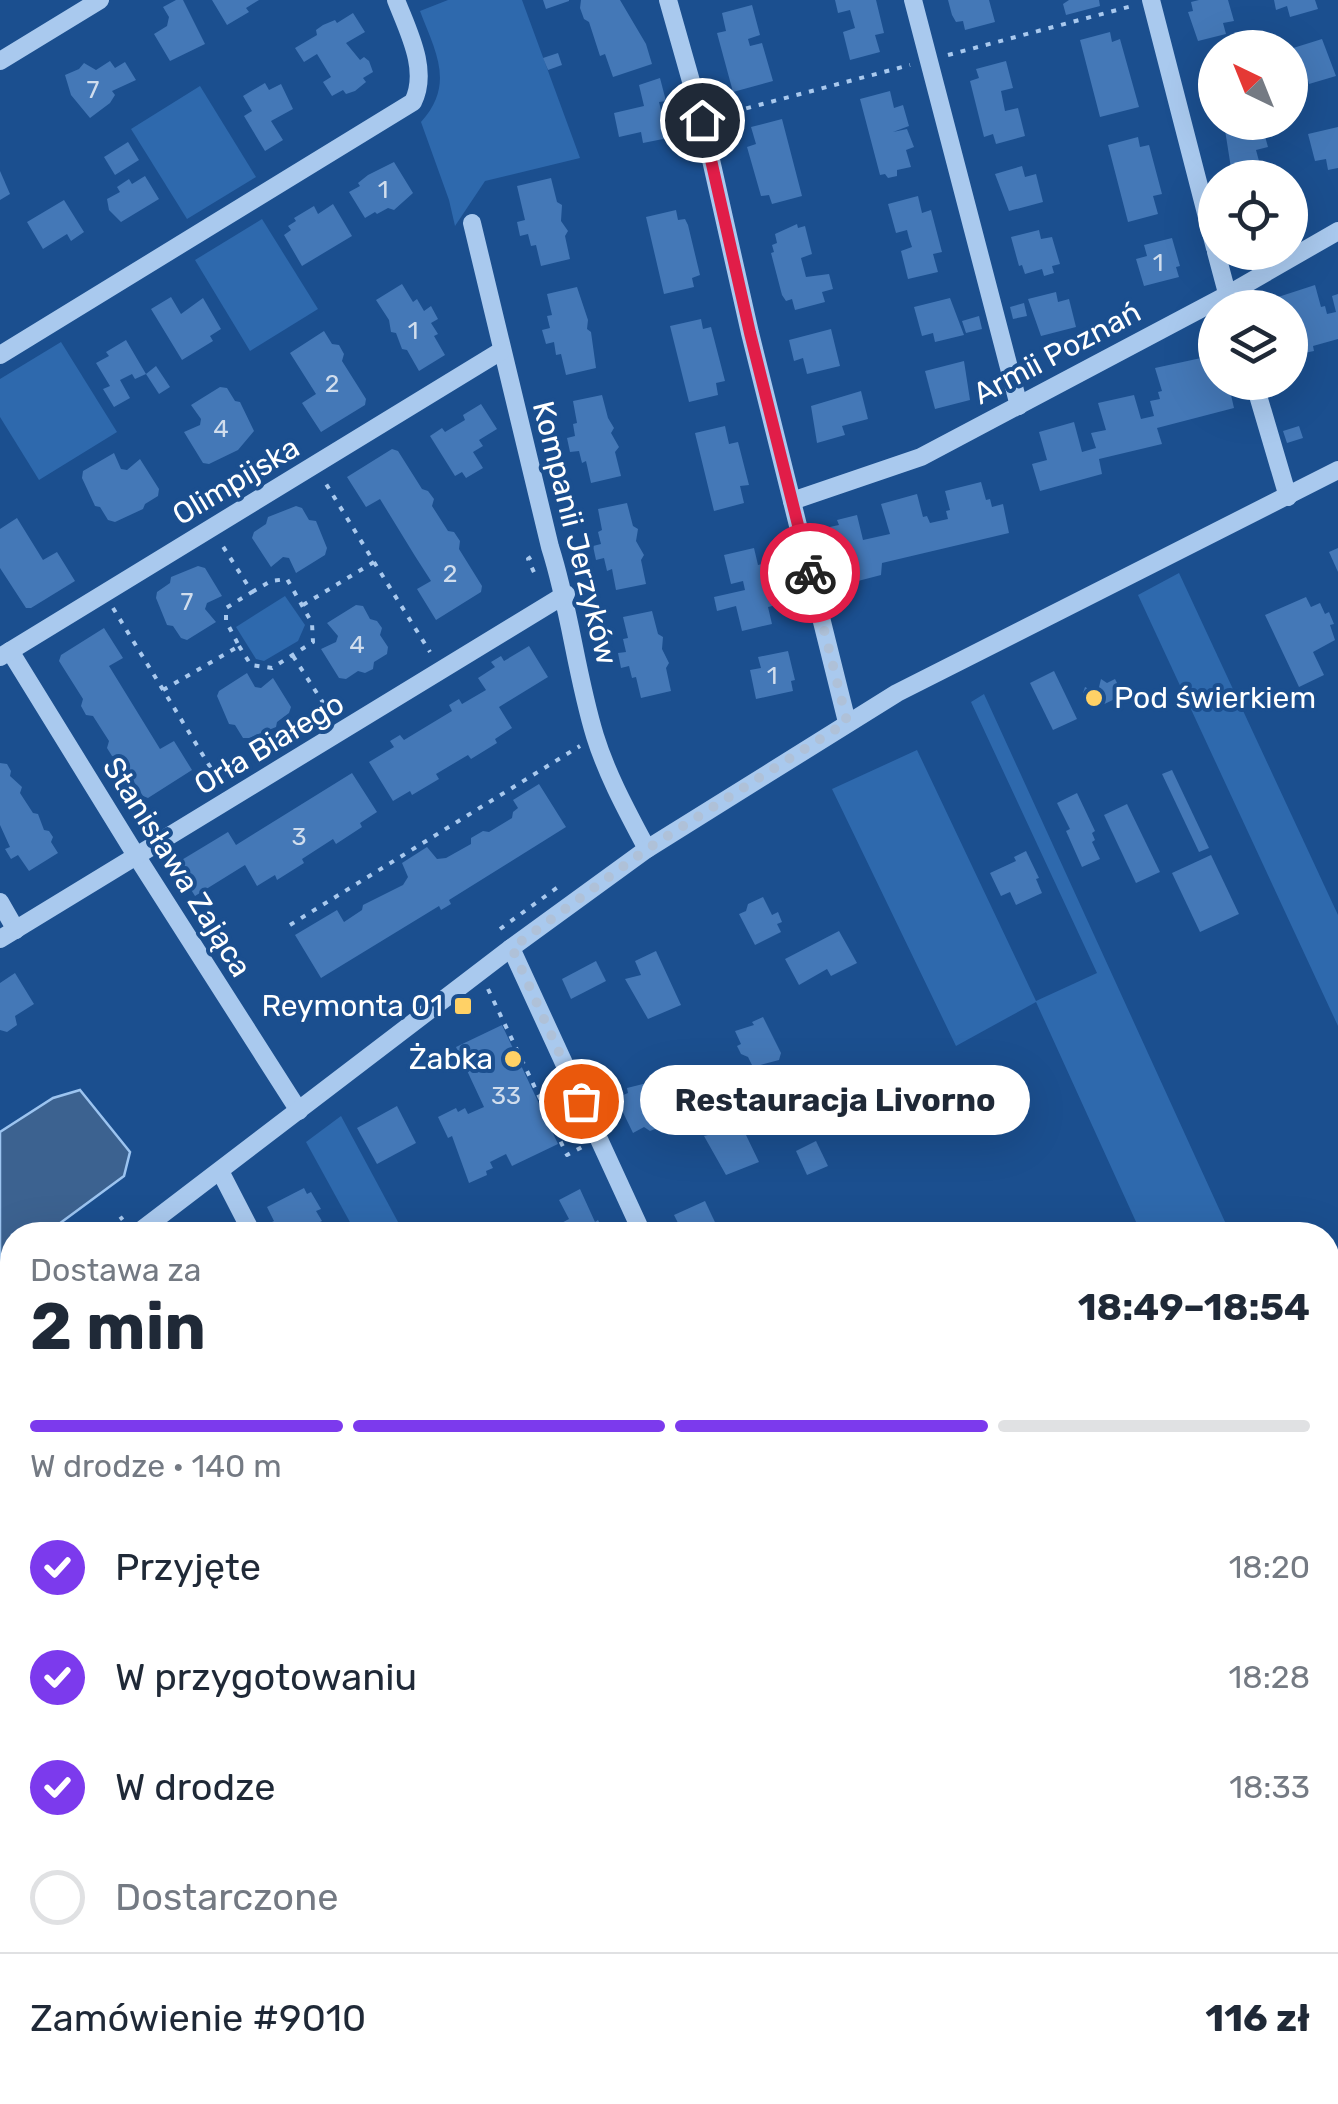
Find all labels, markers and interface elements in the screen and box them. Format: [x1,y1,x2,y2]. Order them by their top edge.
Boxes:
north arrow [1198,30,1308,140]
map controls [1198,30,1308,400]
house number: 7 [87,75,100,104]
pin [660,78,745,163]
icon: home [675,93,730,148]
button: locate [1198,160,1308,270]
house number: 1 [378,175,388,204]
house number: 1 [1153,248,1163,277]
button: layers [1198,290,1308,400]
street label: Armii Poznań [967,294,1147,412]
house number: 1 [408,316,418,345]
house number: 2 [325,369,339,398]
street label: Kompanii Jerzyków [525,398,625,668]
house number: 4 [213,414,229,443]
street label: Olimpijska [166,429,306,533]
courier [760,523,860,623]
icon: bike [783,546,838,601]
house number: 2 [443,559,457,588]
house number: 7 [181,587,194,616]
house number: 4 [349,630,365,659]
house number: 1 [767,661,777,690]
place label: Pod świerkiem [1114,680,1316,716]
street label: Orła Białego [188,685,350,803]
marker: Pod świerkiem [1083,687,1105,709]
street label: Stanisława Zająca [95,751,259,983]
house number: 3 [291,822,307,851]
place label: Reymonta 01 [261,988,443,1024]
marker: Reymonta 01 [452,995,474,1017]
place label: Żabka [409,1041,493,1077]
marker: Żabka [502,1048,524,1070]
pin [539,1059,624,1144]
callout: Restauracja Livorno [641,1066,1031,1136]
icon: bag [554,1074,609,1129]
house number: 33 [491,1081,521,1110]
text: Restauracja Livorno [674,1081,996,1119]
text: Dostawa za [30,1251,201,1289]
text: 18:49–18:54 [1078,1284,1310,1330]
text: 2 min [30,1288,206,1365]
text: W drodze · 140 m [30,1447,282,1485]
icon: check [30,1540,85,1595]
text: Przyjęte [115,1544,261,1590]
text: 18:20 [1229,1548,1310,1586]
icon: check [30,1650,85,1705]
text: W przygotowaniu [115,1654,417,1700]
text: 18:28 [1229,1658,1310,1696]
icon: check [30,1760,85,1815]
text: W drodze [115,1764,276,1810]
text: 18:33 [1229,1768,1310,1806]
text: Dostarczone [115,1874,338,1920]
text: Zamówienie #9010 [30,1995,366,2041]
text: 116 zł [1205,1995,1310,2041]

